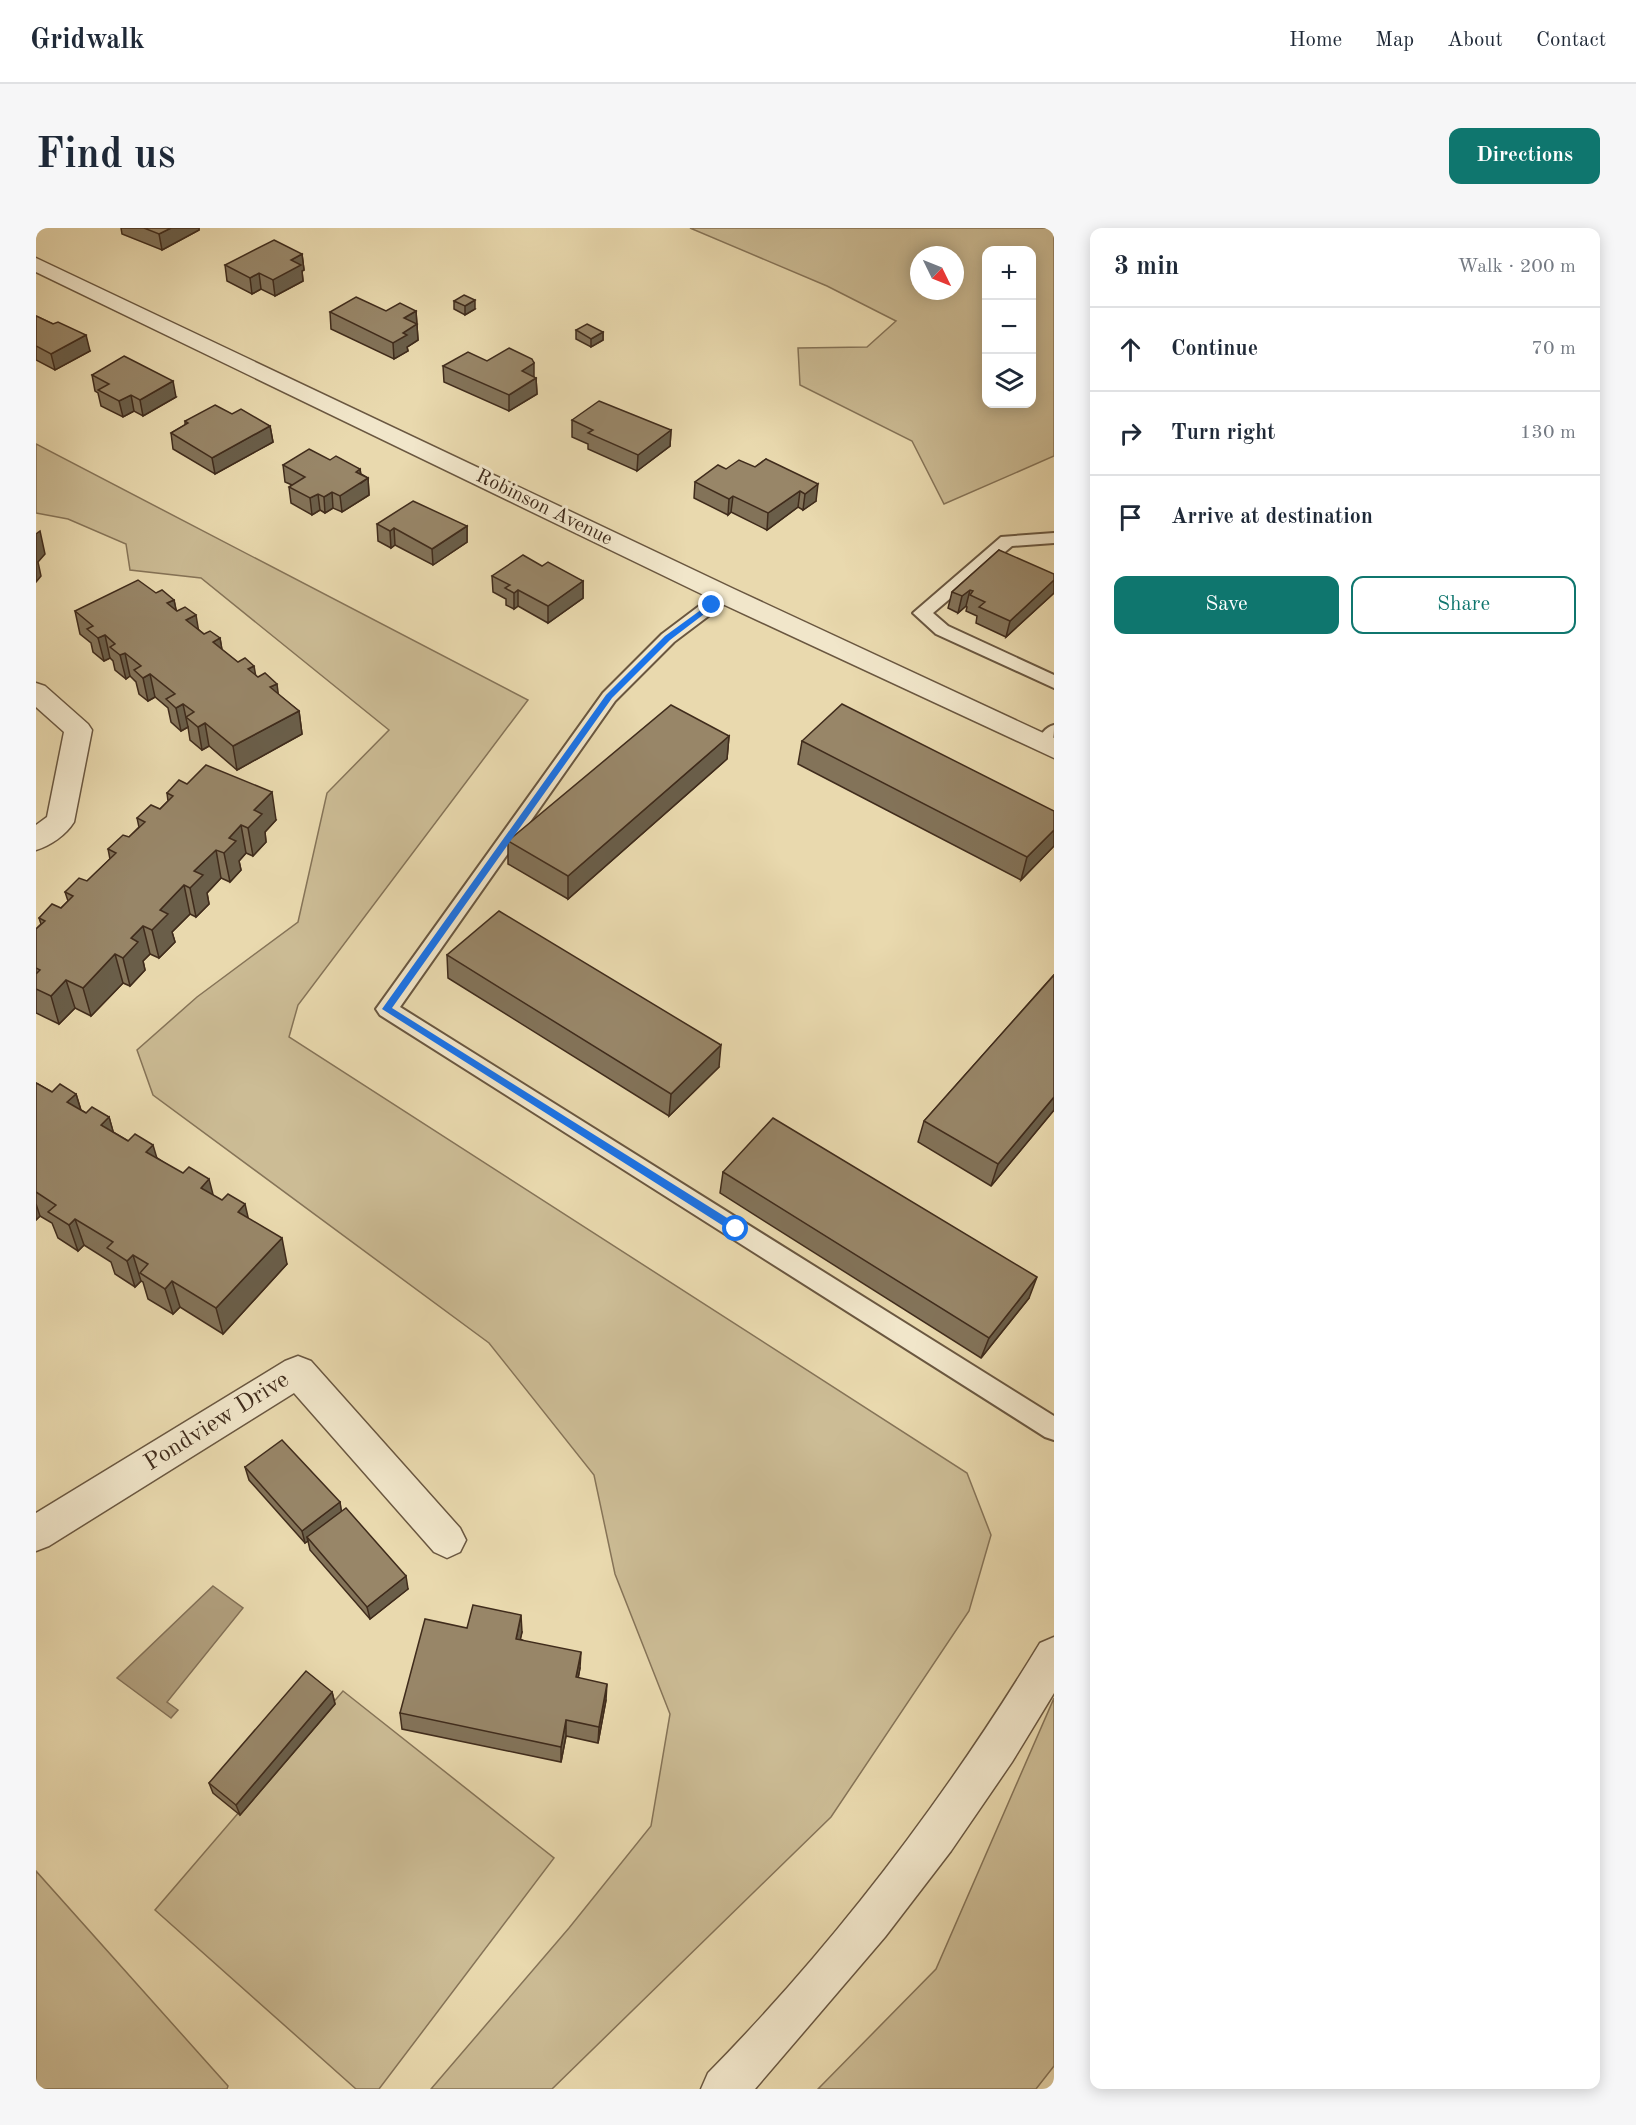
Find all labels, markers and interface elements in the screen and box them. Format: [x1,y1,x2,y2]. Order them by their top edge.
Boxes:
text: Gridwalk [30,27,145,55]
text: Home [1289,30,1342,51]
text: Map [1375,30,1414,51]
text: About [1447,30,1503,51]
text: Contact [1536,30,1606,51]
button: Directions [1449,128,1600,184]
text: Find us [36,135,175,177]
north arrow [910,246,964,300]
map controls [982,246,1036,408]
button: + [982,246,1036,300]
text: 3 min [1114,254,1179,280]
text: Walk · 200 m [1457,257,1576,277]
button: − [982,300,1036,354]
icon: ahead [1114,333,1147,366]
text: Continue [1171,338,1258,360]
text: 70 m [1531,339,1576,359]
button: layers [982,354,1036,408]
icon: right [1114,417,1147,450]
text: Turn right [1171,422,1275,444]
text: 130 m [1520,423,1576,443]
street label: Robinson Avenue [473,466,615,550]
icon: arrive [1114,501,1147,534]
text: Arrive at destination [1171,506,1373,528]
button: Save [1114,576,1339,634]
button: Share [1351,576,1576,634]
route end [698,591,724,617]
route start [722,1215,748,1241]
street label: Pondview Drive [140,1368,294,1476]

